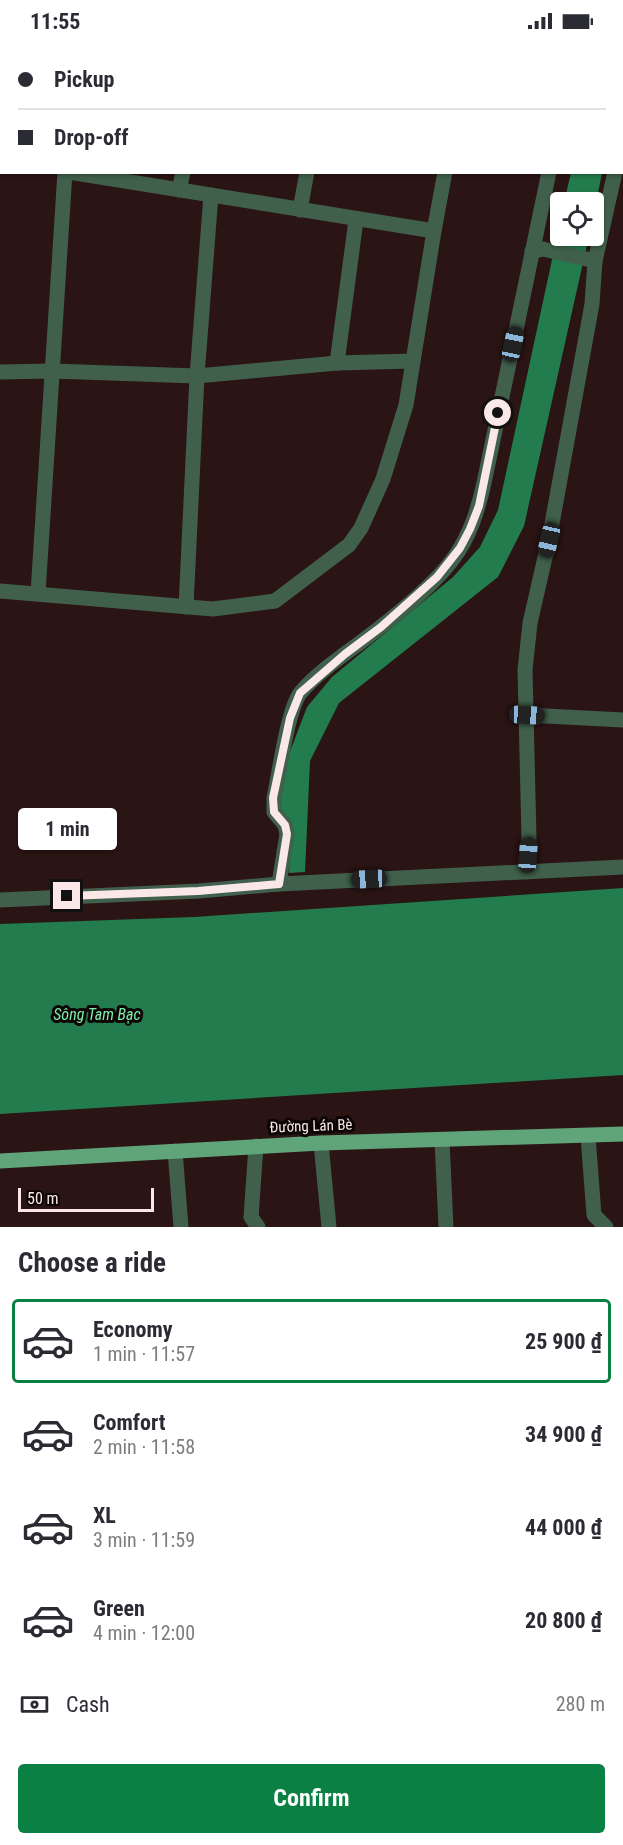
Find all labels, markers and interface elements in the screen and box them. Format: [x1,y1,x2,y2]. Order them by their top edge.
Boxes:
text: 11:55 [30,9,81,34]
text: Pickup [54,67,114,92]
text: Drop-off [54,125,128,150]
map controls [550,192,604,246]
button: locate [550,192,604,246]
car [500,325,526,363]
route start [484,399,511,426]
car [536,520,562,560]
car [509,705,545,725]
callout: 1 min [17,809,116,851]
text: 1 min [45,817,90,841]
car [518,836,538,874]
car [351,869,387,889]
route end [53,882,80,909]
water label: Sông Tam Bạc [53,1005,141,1024]
street label: Đường Lán Bè [269,1116,353,1136]
scale bar [18,1185,154,1212]
text: 50 m [27,1189,59,1208]
text: Choose a ride [18,1247,166,1279]
icon: car [21,1314,75,1368]
text: Economy [93,1317,173,1342]
text: 25 900 ₫ [525,1329,602,1354]
text: 1 min · 11:57 [93,1342,195,1366]
icon: car [21,1407,75,1461]
text: Comfort [93,1410,166,1435]
text: 34 900 ₫ [525,1422,602,1447]
text: 2 min · 11:58 [93,1435,195,1459]
icon: car [21,1500,75,1554]
text: XL [93,1503,116,1528]
text: 44 000 ₫ [525,1515,602,1540]
text: 3 min · 11:59 [93,1528,195,1552]
icon: car [21,1593,75,1647]
text: Green [93,1596,145,1621]
text: 20 800 ₫ [525,1608,602,1633]
text: 4 min · 12:00 [93,1621,195,1645]
icon: cash [18,1688,51,1721]
text: Cash [66,1692,110,1717]
text: 280 m [556,1692,605,1716]
button: Confirm [18,1764,605,1833]

